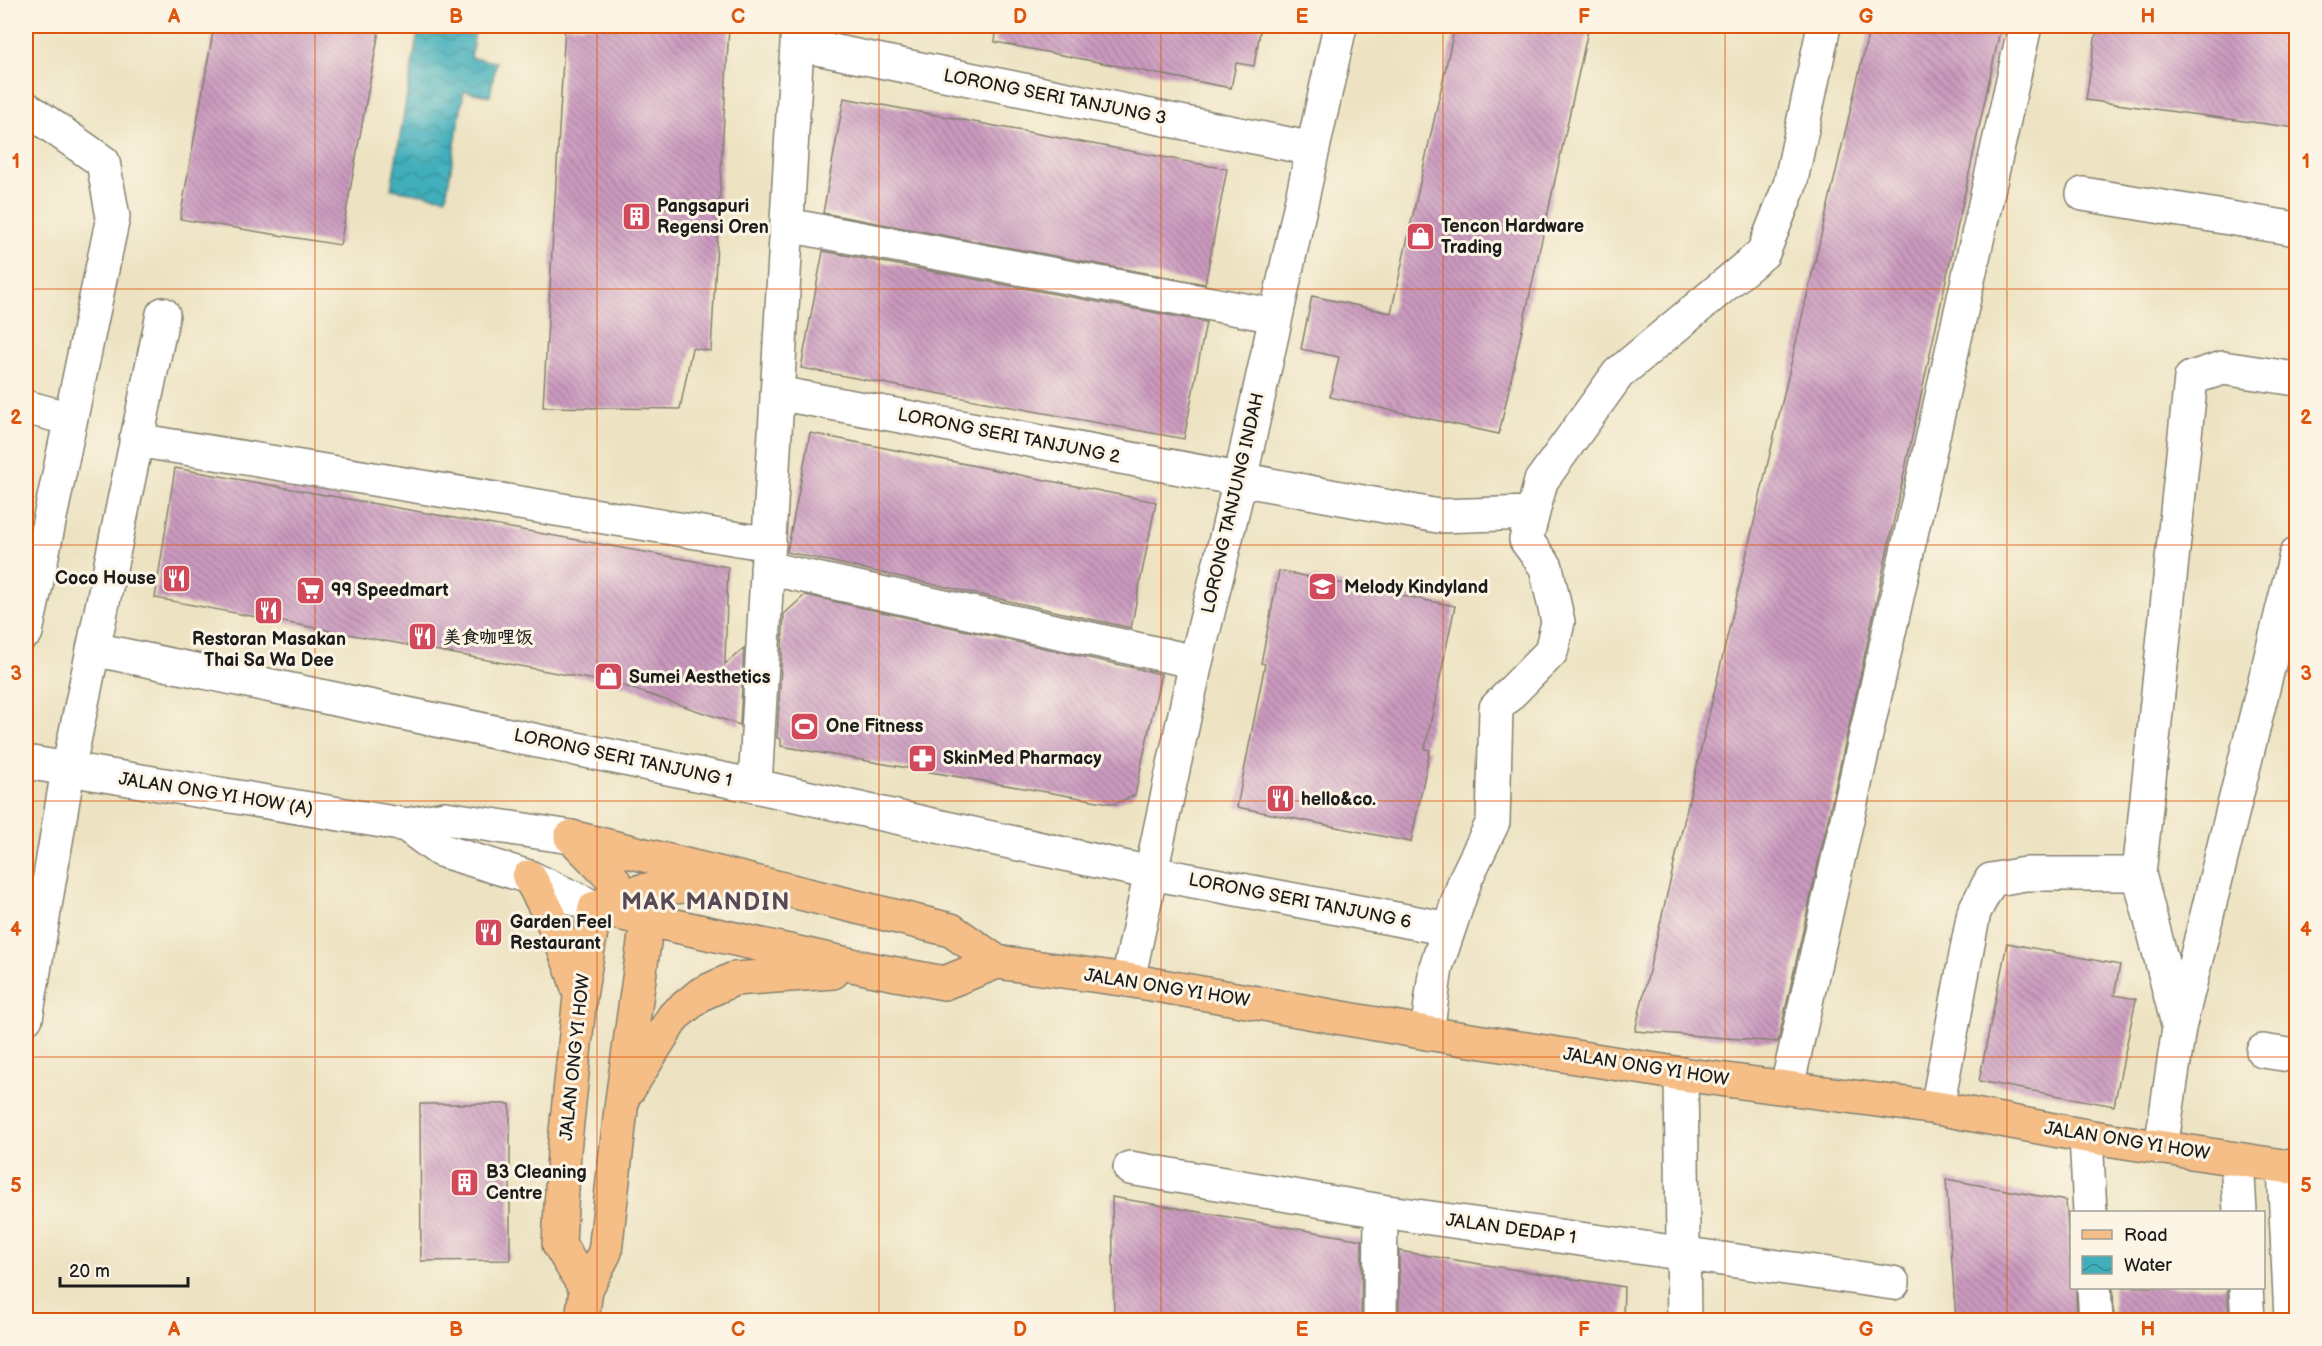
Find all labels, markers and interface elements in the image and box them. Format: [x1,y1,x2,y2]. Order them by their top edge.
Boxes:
text: A [167,5,181,29]
text: B [449,5,463,29]
text: C [731,5,745,29]
text: D [1013,5,1027,29]
text: E [1296,5,1309,29]
text: F [1578,5,1590,29]
text: G [1859,5,1874,29]
text: H [2141,5,2155,29]
street label: LORONG SERI TANJUNG 3 [942,65,1168,129]
text: 1 [12,150,20,174]
text: 1 [2302,150,2310,174]
place label: Pangsapuri Regensi Oren [657,196,769,238]
building icon: Pangsapuri Regensi Oren [620,200,652,232]
place label: Tencon Hardware Trading [1441,216,1584,258]
shop icon: Tencon Hardware Trading [1404,220,1436,252]
street label: LORONG TANJUNG INDAH [1197,391,1269,615]
street label: LORONG SERI TANJUNG 2 [896,404,1122,468]
text: 2 [10,406,22,430]
text: 2 [2300,406,2312,430]
restaurant icon: Coco House [161,562,193,594]
place label: Coco House [55,568,156,589]
school or university icon: Melody Kindyland [1307,571,1339,603]
supermarket icon: 99 Speedmart [294,574,326,606]
place label: Melody Kindyland [1344,577,1488,598]
place label: 99 Speedmart [331,580,449,601]
restaurant icon: Restoran Masakan Thai Sa Wa Dee [253,594,285,626]
restaurant icon: 美食咖哩饭 [406,621,438,653]
place label: 美食咖哩饭 [443,627,533,648]
place label: Restoran Masakan Thai Sa Wa Dee [192,629,346,671]
shop icon: Sumei Aesthetics [592,661,624,693]
text: 3 [10,662,22,686]
text: 3 [2300,662,2312,686]
place label: Sumei Aesthetics [629,667,771,688]
sports icon: One Fitness [789,710,821,742]
place label: One Fitness [826,716,923,737]
street label: LORONG SERI TANJUNG 1 [512,725,734,791]
pharmacy icon: SkinMed Pharmacy [906,742,938,774]
place label: SkinMed Pharmacy [943,748,1102,769]
street label: JALAN ONG YI HOW (A) [117,768,315,820]
restaurant icon: hello&co. [1264,783,1296,815]
place label: hello&co. [1301,789,1376,810]
street label: LORONG SERI TANJUNG 6 [1187,869,1413,933]
district label: MAK MANDIN [621,888,791,917]
place label: Garden Feel Restaurant [510,912,612,954]
restaurant icon: Garden Feel Restaurant [473,916,505,948]
text: 4 [10,918,22,942]
text: 4 [2300,918,2312,942]
street label: JALAN ONG YI HOW [1083,965,1252,1012]
street label: JALAN ONG YI HOW [556,972,594,1141]
street label: JALAN ONG YI HOW [1562,1044,1731,1091]
street label: JALAN ONG YI HOW [2043,1118,2212,1165]
place label: B3 Cleaning Centre [486,1162,587,1204]
building icon: B3 Cleaning Centre [449,1166,481,1198]
text: 5 [10,1174,22,1198]
text: 5 [2300,1174,2312,1198]
street label: JALAN DEDAP 1 [1445,1209,1577,1249]
legend [2070,1211,2265,1289]
text: Road [2124,1225,2168,1246]
scale bar [60,1250,188,1288]
text: Water [2124,1255,2172,1276]
text: 20 m [69,1261,110,1282]
text: A [167,1318,181,1342]
text: B [449,1318,463,1342]
text: C [731,1318,745,1342]
text: D [1013,1318,1027,1342]
text: E [1296,1318,1309,1342]
text: F [1578,1318,1590,1342]
text: G [1859,1318,1874,1342]
text: H [2141,1318,2155,1342]

